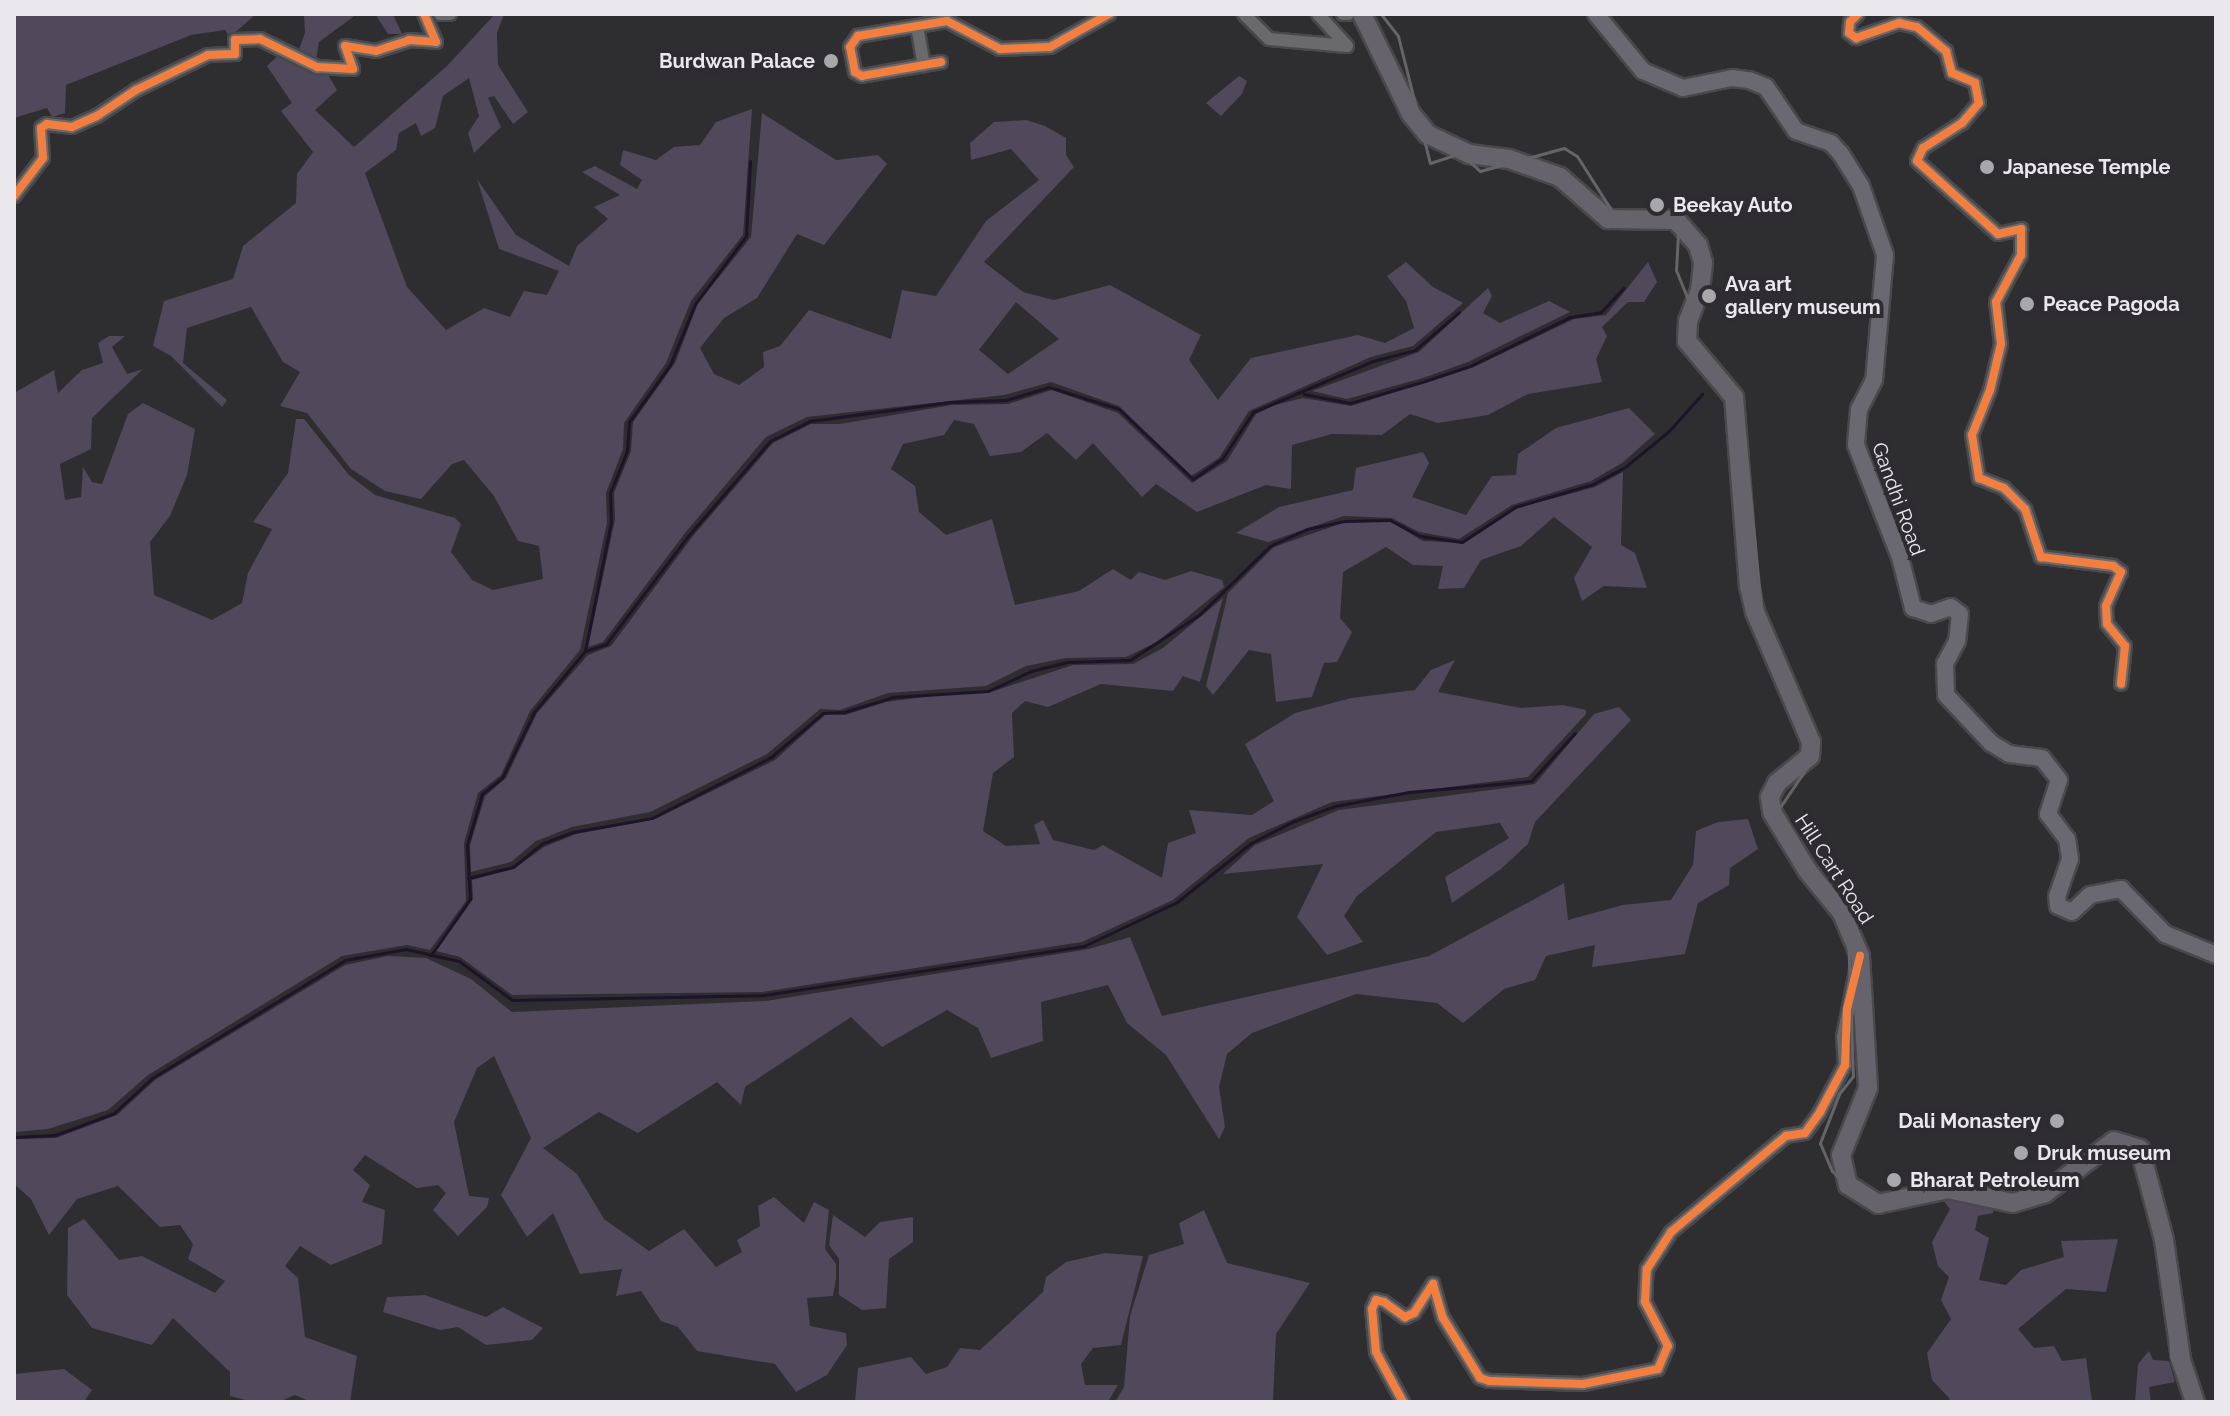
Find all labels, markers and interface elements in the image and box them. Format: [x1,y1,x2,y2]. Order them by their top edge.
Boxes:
place label: Burdwan Palace [659,49,815,73]
marker: Burdwan Palace [822,52,840,70]
place label: Japanese Temple [2003,155,2171,179]
marker: Japanese Temple [1978,158,1996,176]
place label: Beekay Auto [1673,193,1794,217]
marker: Beekay Auto [1648,196,1666,214]
place label: Ava art gallery museum [1725,272,1881,319]
marker: Ava art gallery museum [1700,287,1718,305]
place label: Peace Pagoda [2043,292,2180,316]
marker: Peace Pagoda [2018,295,2036,313]
street label: Gandhi Road [1866,439,1930,559]
street label: Hill Cart Road [1789,809,1879,929]
place label: Dali Monastery [1898,1109,2041,1133]
marker: Dali Monastery [2048,1112,2066,1130]
place label: Druk museum [2037,1141,2171,1165]
marker: Druk museum [2012,1144,2030,1162]
place label: Bharat Petroleum [1910,1168,2080,1192]
marker: Bharat Petroleum [1885,1171,1903,1189]

